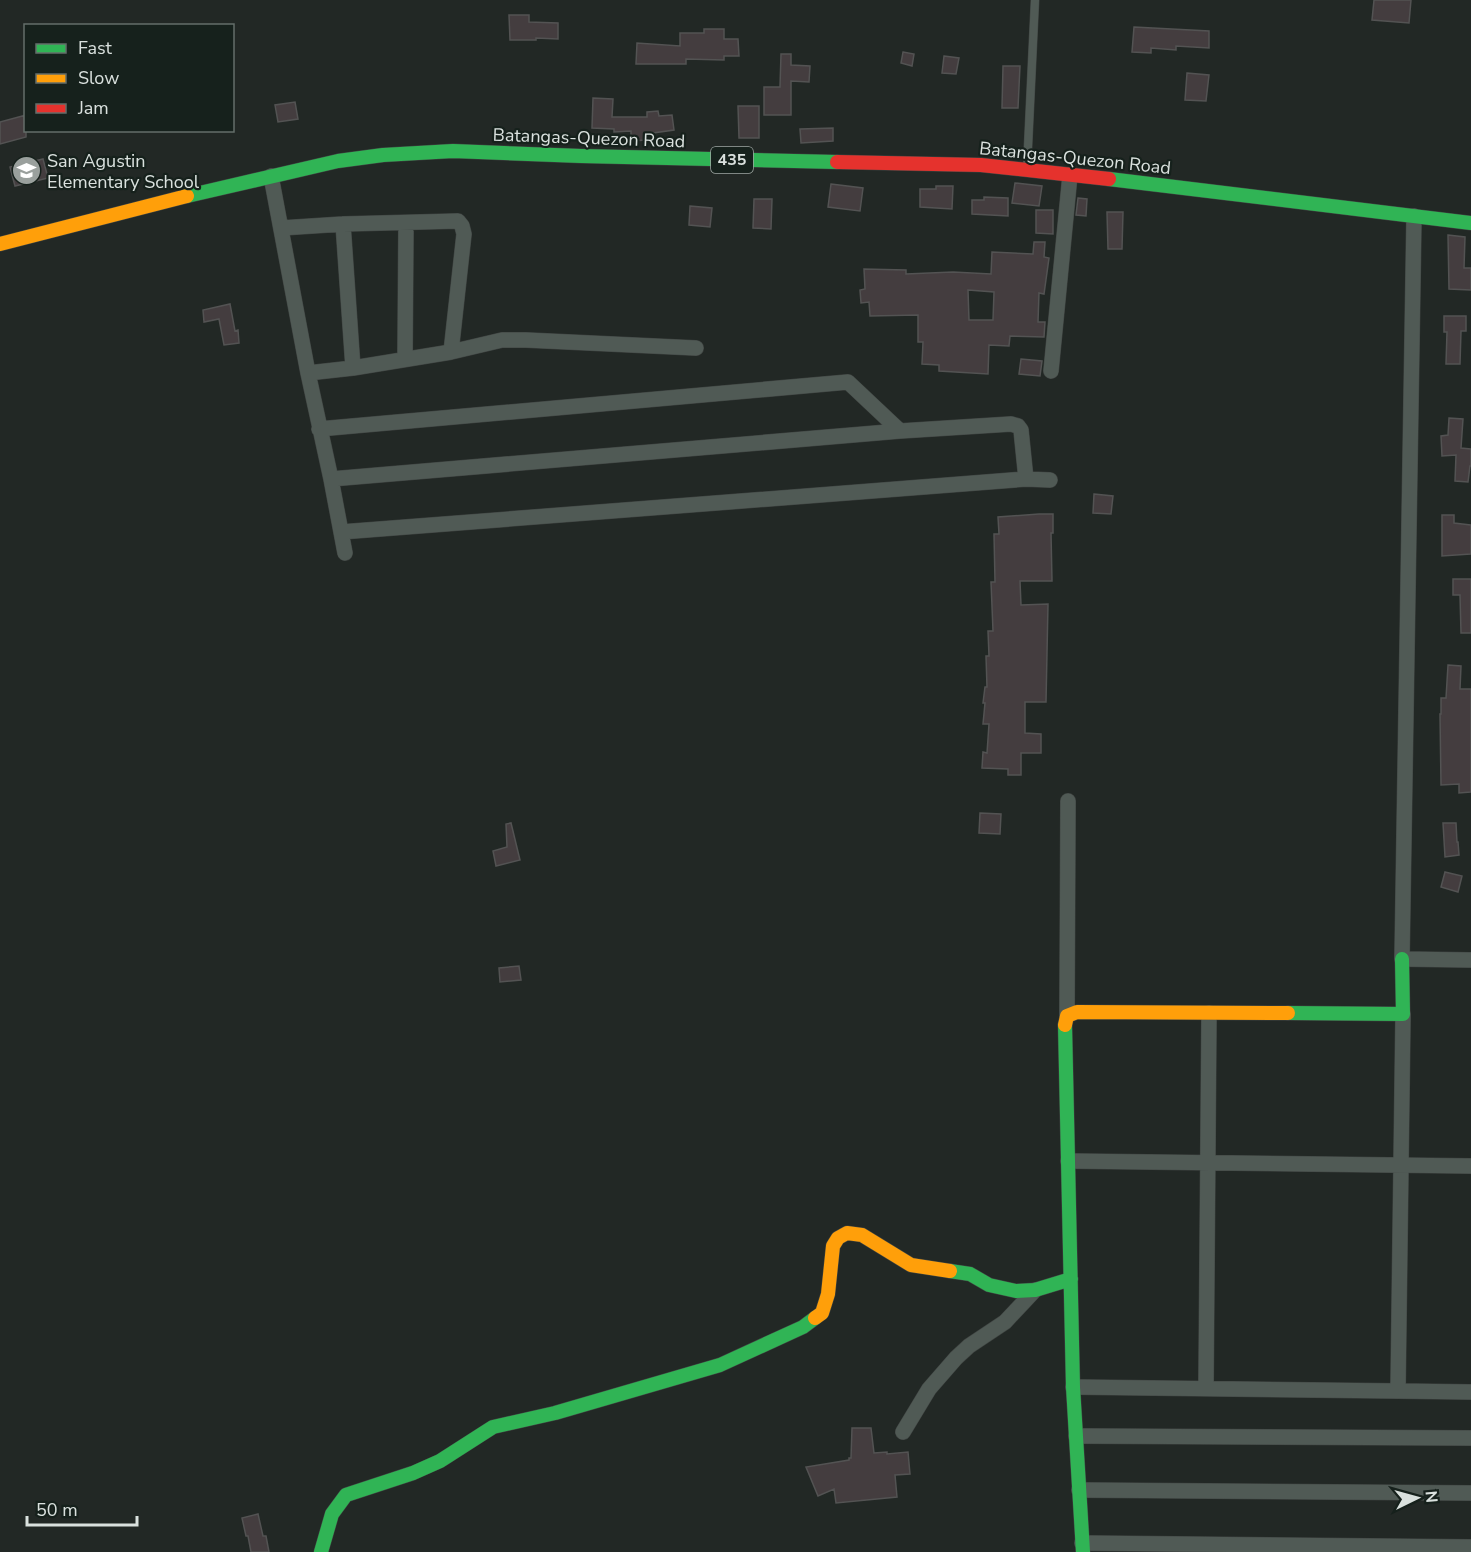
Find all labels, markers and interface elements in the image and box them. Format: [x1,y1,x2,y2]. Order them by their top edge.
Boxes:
legend [24,24,234,132]
text: Fast [78,36,113,60]
text: Slow [78,66,119,90]
text: Jam [77,96,109,120]
street label: Batangas-Quezon Road [492,123,686,153]
street label: Batangas-Quezon Road [978,136,1172,180]
road number: 435 [711,147,753,173]
place label: San Agustin Elementary School [47,149,200,194]
school or university icon: San Agustin Elementary School [10,155,42,187]
north arrow [1387,1468,1447,1528]
scale bar [27,1489,136,1527]
text: N [1419,1490,1442,1504]
text: 50 m [36,1498,78,1522]

